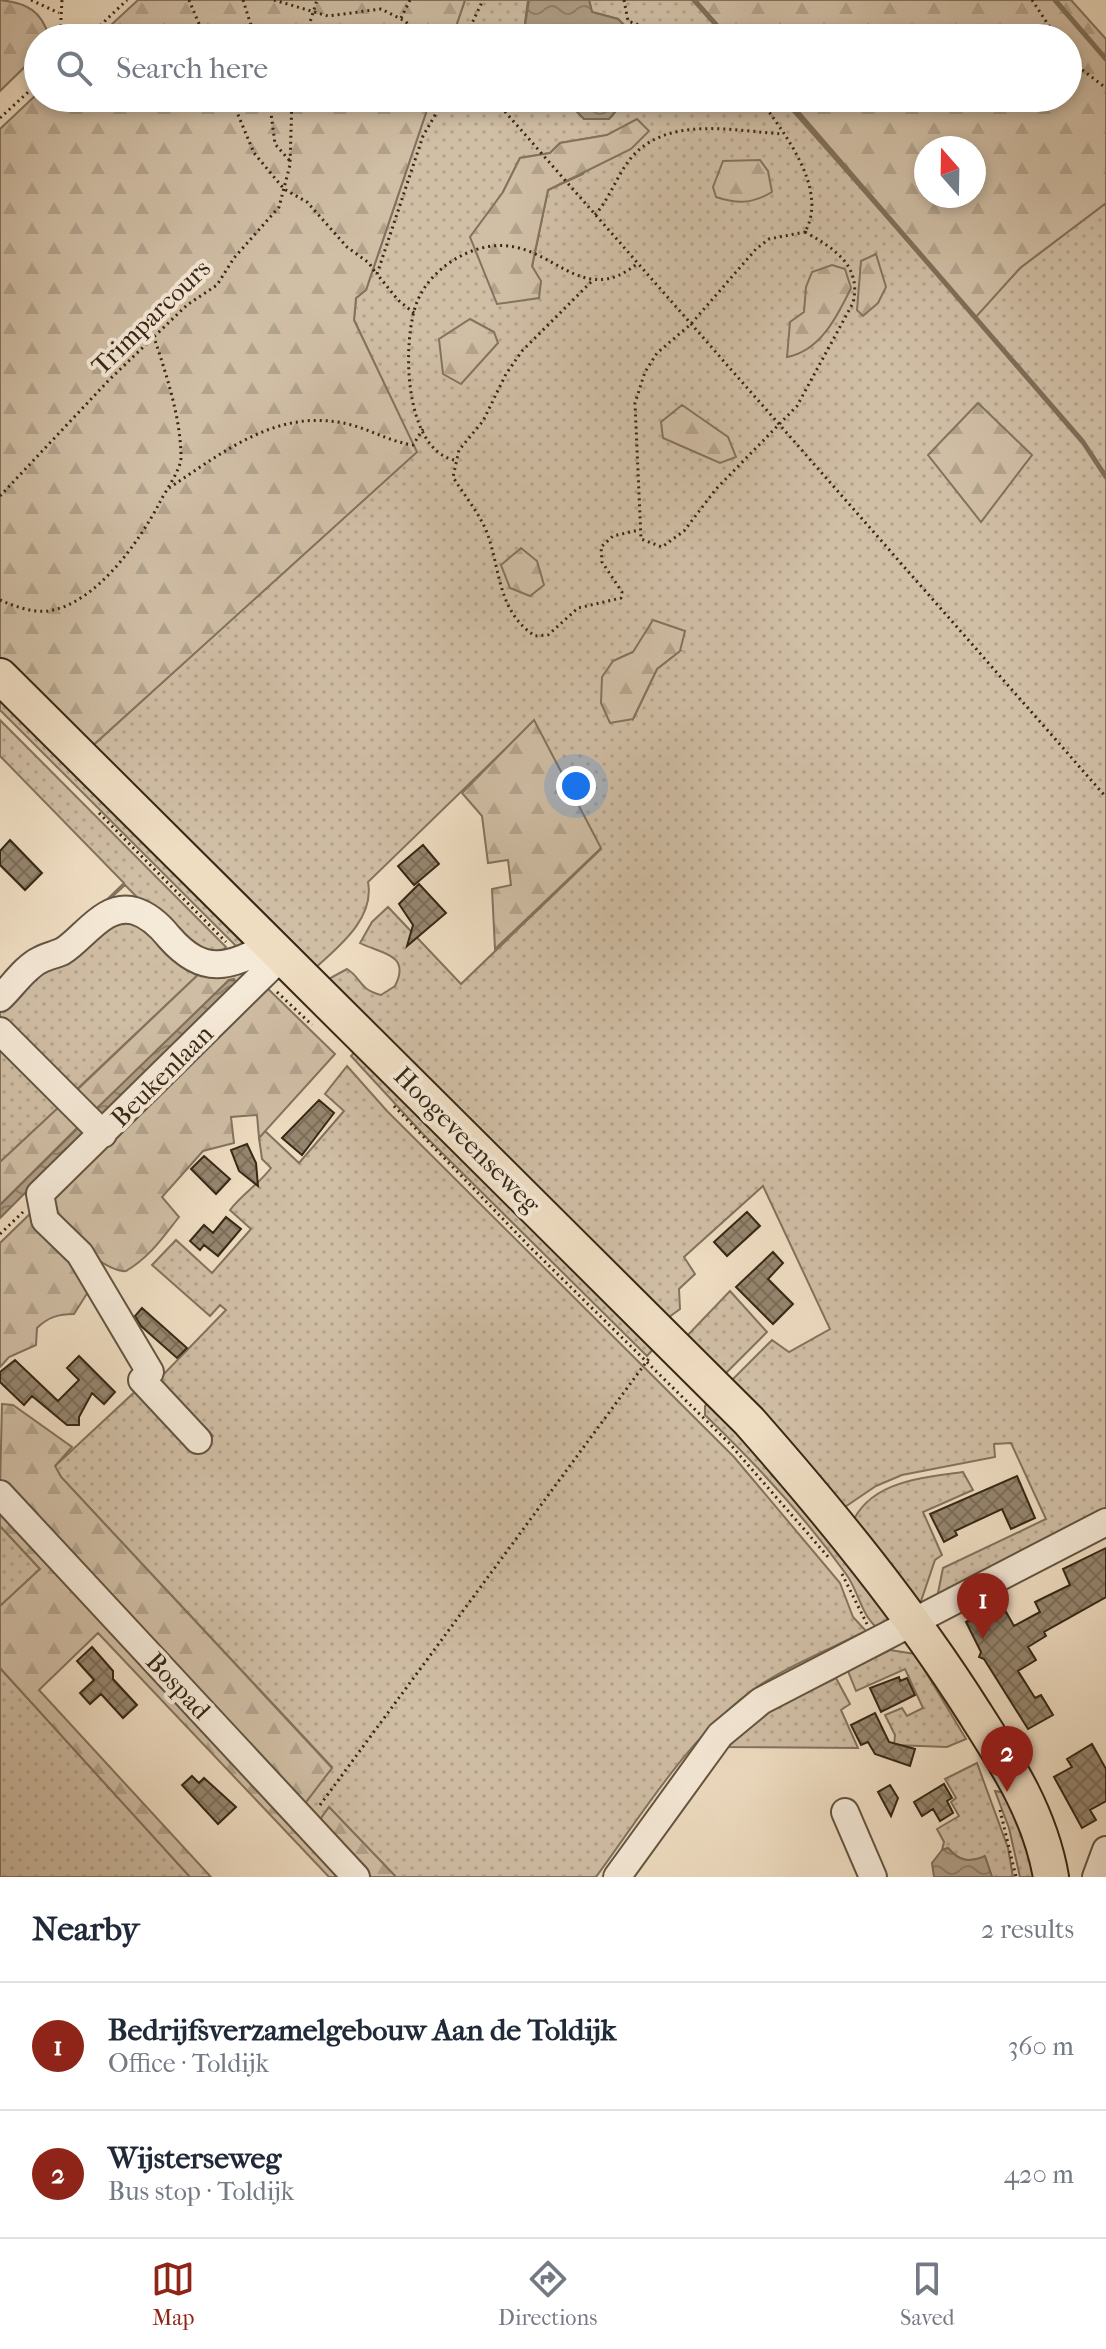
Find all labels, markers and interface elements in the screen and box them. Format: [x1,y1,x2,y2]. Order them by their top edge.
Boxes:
search box [24,24,1082,112]
icon: search [52,46,96,90]
text: Search here [116,51,268,86]
north arrow [914,136,986,208]
street label: Trimparcours [85,253,217,381]
your location [556,766,596,806]
street label: Beukenlaan [104,1018,220,1134]
street label: Hoogeveenseweg [387,1060,547,1220]
pin: 1 [957,1573,1009,1639]
street label: Bospad [139,1646,217,1726]
pin: 2 [981,1726,1033,1792]
text: Nearby [32,1909,139,1949]
text: 2 results [981,1914,1074,1945]
text: Bedrijfsverzamelgebouw Aan de Toldijk [108,2013,616,2048]
text: 1 [53,2031,63,2062]
text: 360 m [1008,2031,1074,2062]
text: Office · Toldijk [108,2048,269,2079]
text: Wijsterseweg [108,2141,281,2176]
text: 2 [51,2159,65,2190]
text: 420 m [1004,2159,1074,2190]
text: Bus stop · Toldijk [108,2176,294,2207]
tab: Map [151,2257,195,2331]
tab: Directions [498,2257,597,2331]
tab: Saved [900,2257,955,2331]

